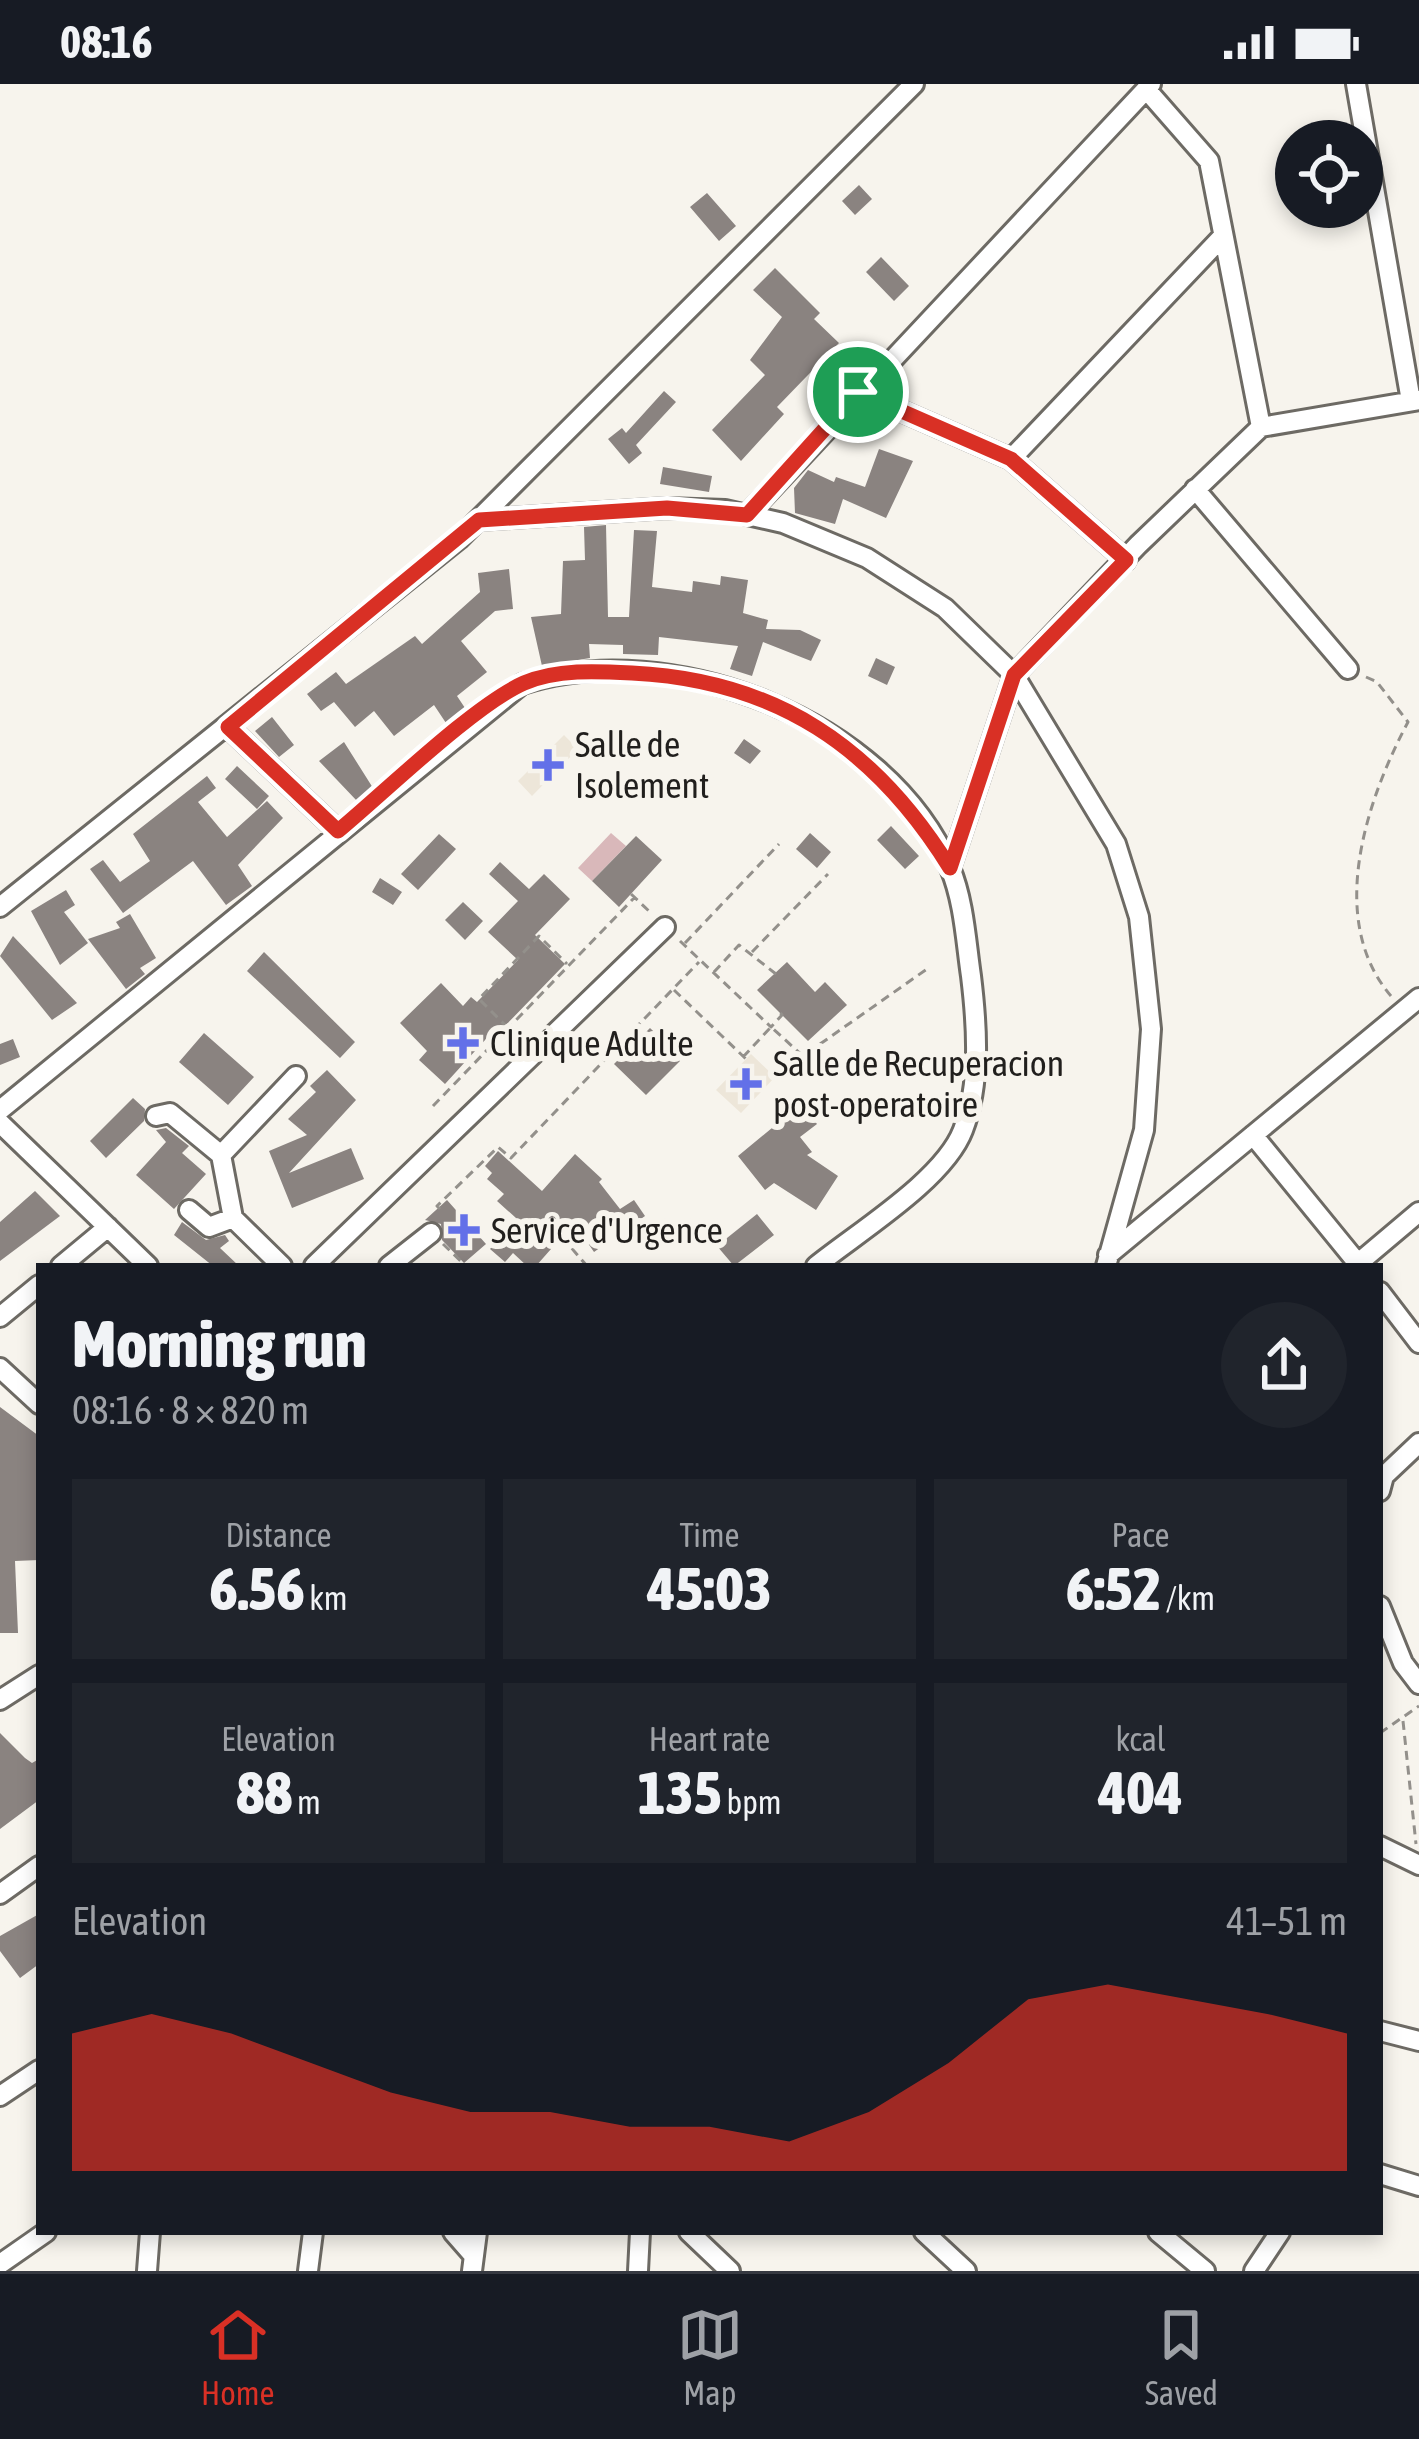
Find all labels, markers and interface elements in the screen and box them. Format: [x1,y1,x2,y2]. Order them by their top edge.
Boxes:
text: 08:16 [60,16,153,68]
map controls [1275,120,1383,228]
button: locate [1275,120,1383,228]
pin [807,341,909,443]
icon: arrive [825,359,891,425]
place label: Salle de Isolement [575,723,709,806]
marker: Salle de Isolement [532,749,564,781]
place label: Clinique Adulte [490,1022,693,1064]
marker: Clinique Adulte [447,1027,479,1059]
place label: Salle de Recuperacion post-operatoire [773,1042,1064,1125]
marker: Salle de Recuperacion post-operatoire [730,1068,762,1100]
place label: Service d'Urgence [491,1209,723,1251]
marker: Service d'Urgence [448,1214,480,1246]
button: share [1221,1302,1347,1428]
text: Morning run [72,1305,367,1381]
text: 08:16 · 8 × 820 m [72,1388,309,1432]
text: Distance [226,1516,331,1554]
text: Time [679,1516,740,1554]
text: Pace [1111,1516,1170,1554]
text: 6.56 [209,1554,305,1623]
text: 45:03 [647,1554,772,1623]
text: 6:52 [1066,1554,1161,1623]
text: km [305,1579,348,1617]
text: /km [1161,1579,1215,1617]
text: Elevation [221,1720,336,1758]
text: Heart rate [649,1720,770,1758]
text: kcal [1115,1720,1166,1758]
text: 88 [236,1758,293,1827]
text: 135 [637,1758,722,1827]
text: 404 [1098,1758,1183,1827]
text: m [293,1783,321,1821]
text: bpm [722,1783,782,1821]
text: Elevation [72,1899,207,1943]
text: 41–51 m [1227,1899,1347,1943]
tab: Home [201,2302,275,2412]
tab: Map [677,2302,743,2412]
tab: Saved [1145,2302,1218,2412]

